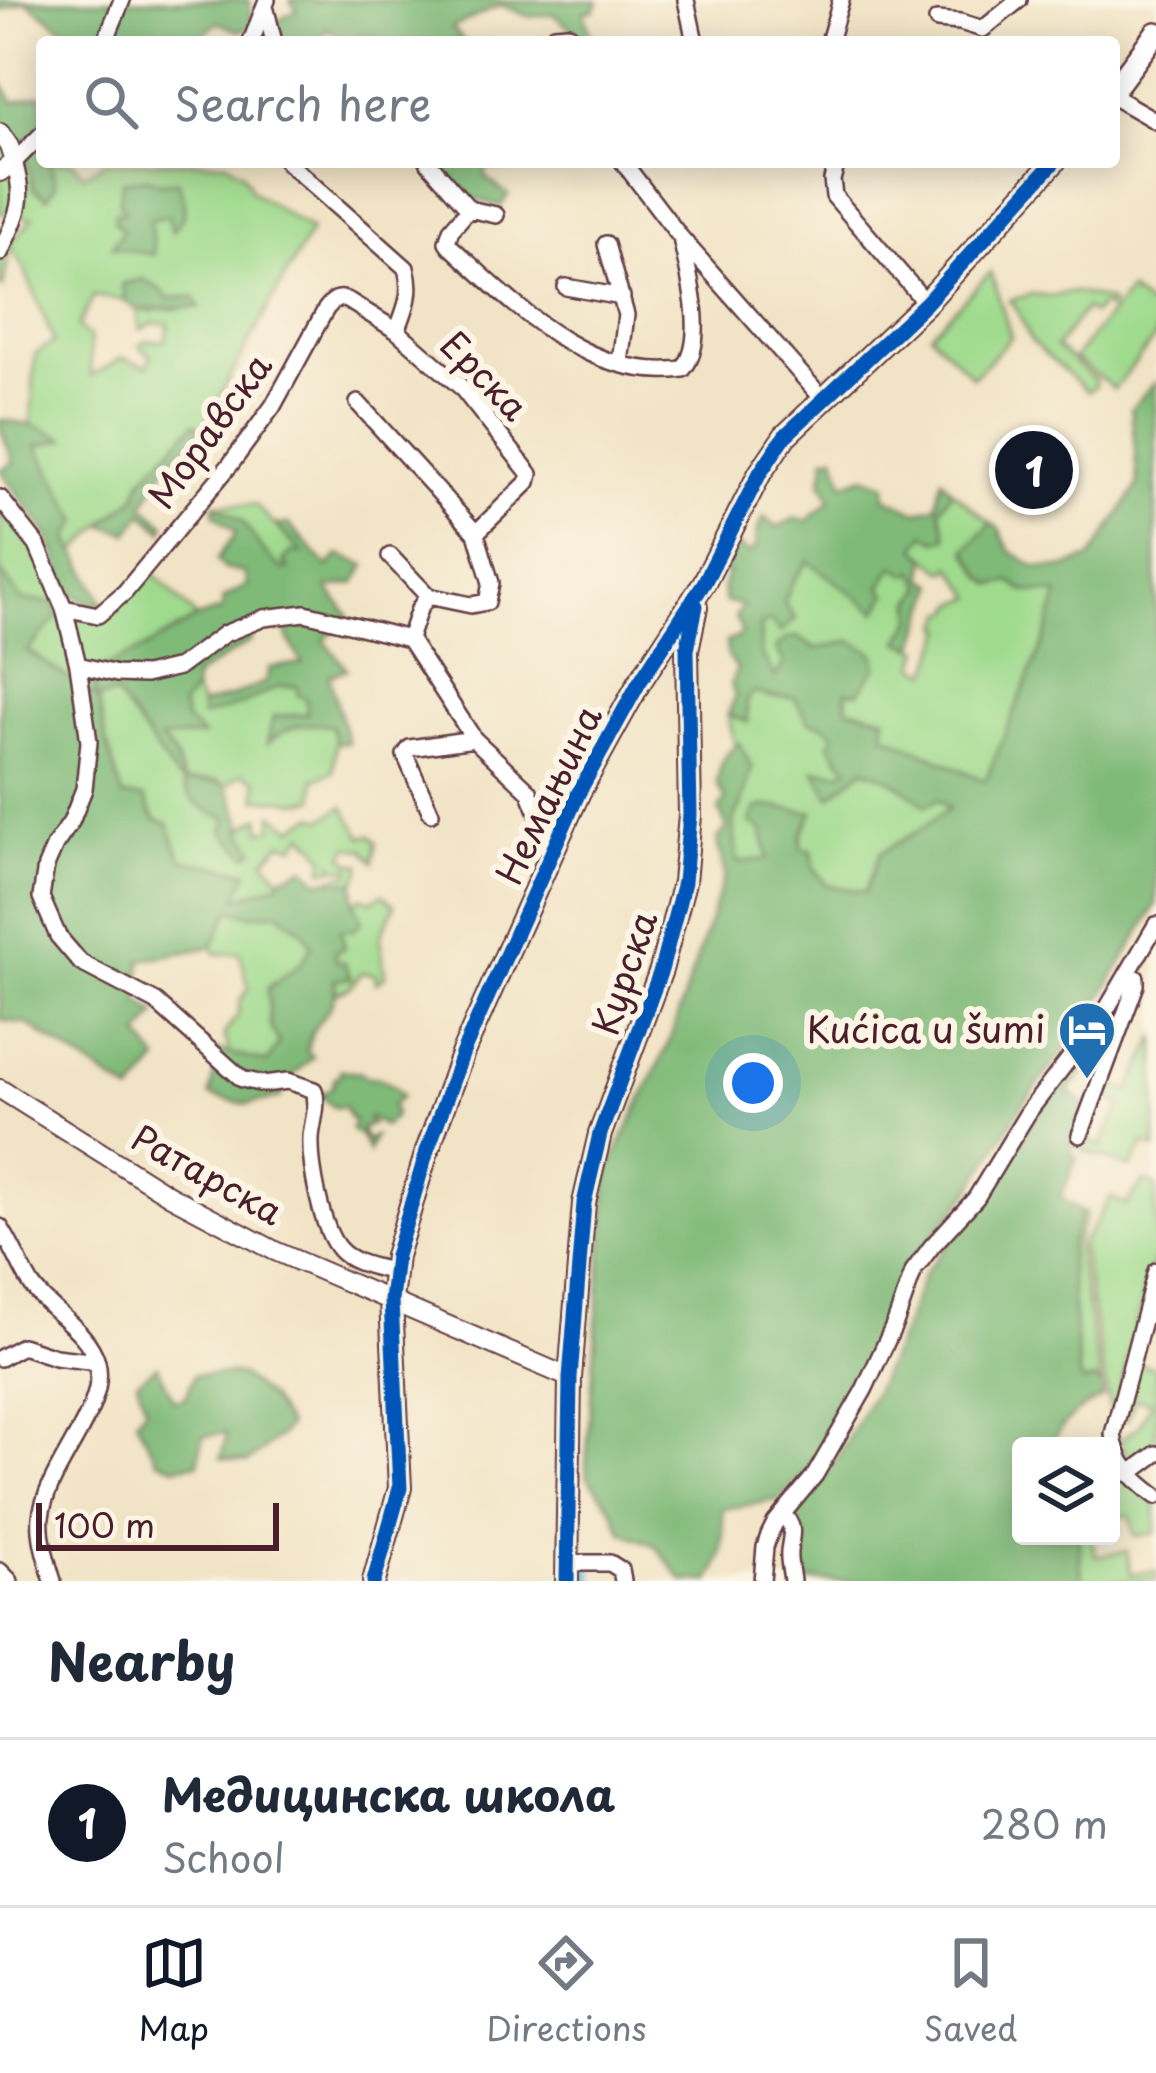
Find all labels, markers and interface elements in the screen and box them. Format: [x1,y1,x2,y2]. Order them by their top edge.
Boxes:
search box [36,36,1120,168]
text: Search here [174,68,431,136]
icon: search [78,69,144,135]
street label: Ерска [429,318,542,432]
street label: Моравска [133,340,284,519]
pin: 1 [995,425,1073,515]
street label: Немањина [481,695,614,893]
street label: Курска [577,903,670,1042]
hotel icon: Kućica u šumi [1056,999,1118,1081]
place label: Kućica u šumi [807,1001,1045,1055]
your location [723,1053,783,1113]
street label: Ратарска [122,1109,294,1237]
map controls [1012,1437,1120,1545]
button: layers [1012,1437,1120,1545]
scale bar [36,1497,279,1550]
text: 100 m [54,1499,155,1549]
text: Nearby [48,1621,235,1698]
text: Медицинска школа [162,1759,615,1827]
text: 1 [78,1793,96,1852]
text: 280 m [981,1793,1108,1852]
text: School [162,1827,285,1886]
tab: Map [139,1930,209,2052]
tab: Directions [486,1930,647,2052]
tab: Saved [924,1930,1017,2052]

